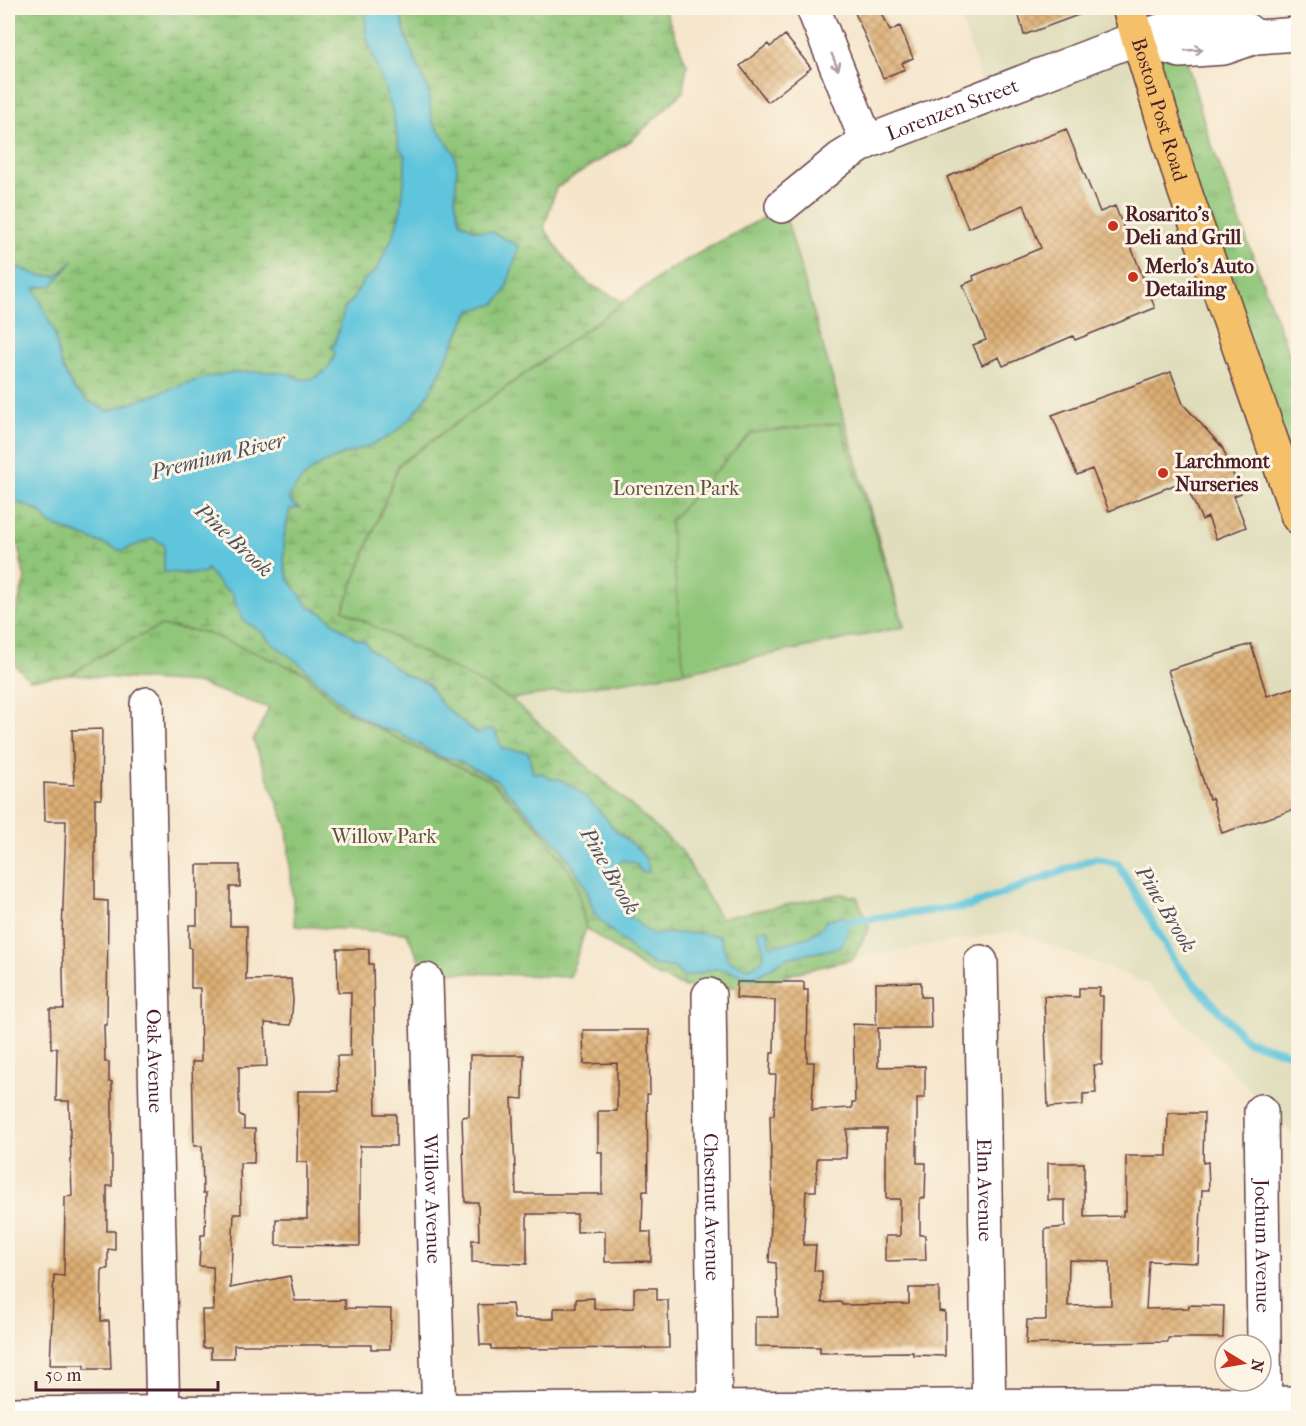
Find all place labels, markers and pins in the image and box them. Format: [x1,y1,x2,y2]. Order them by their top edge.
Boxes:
place label: Rosarito's Deli and Grill [1125,203,1242,249]
marker: Rosarito's Deli and Grill [1106,219,1120,233]
place label: Merlo's Auto Detailing [1144,255,1254,301]
marker: Merlo's Auto Detailing [1126,270,1140,284]
place label: Larchmont Nurseries [1175,450,1271,496]
marker: Larchmont Nurseries [1156,466,1170,480]

